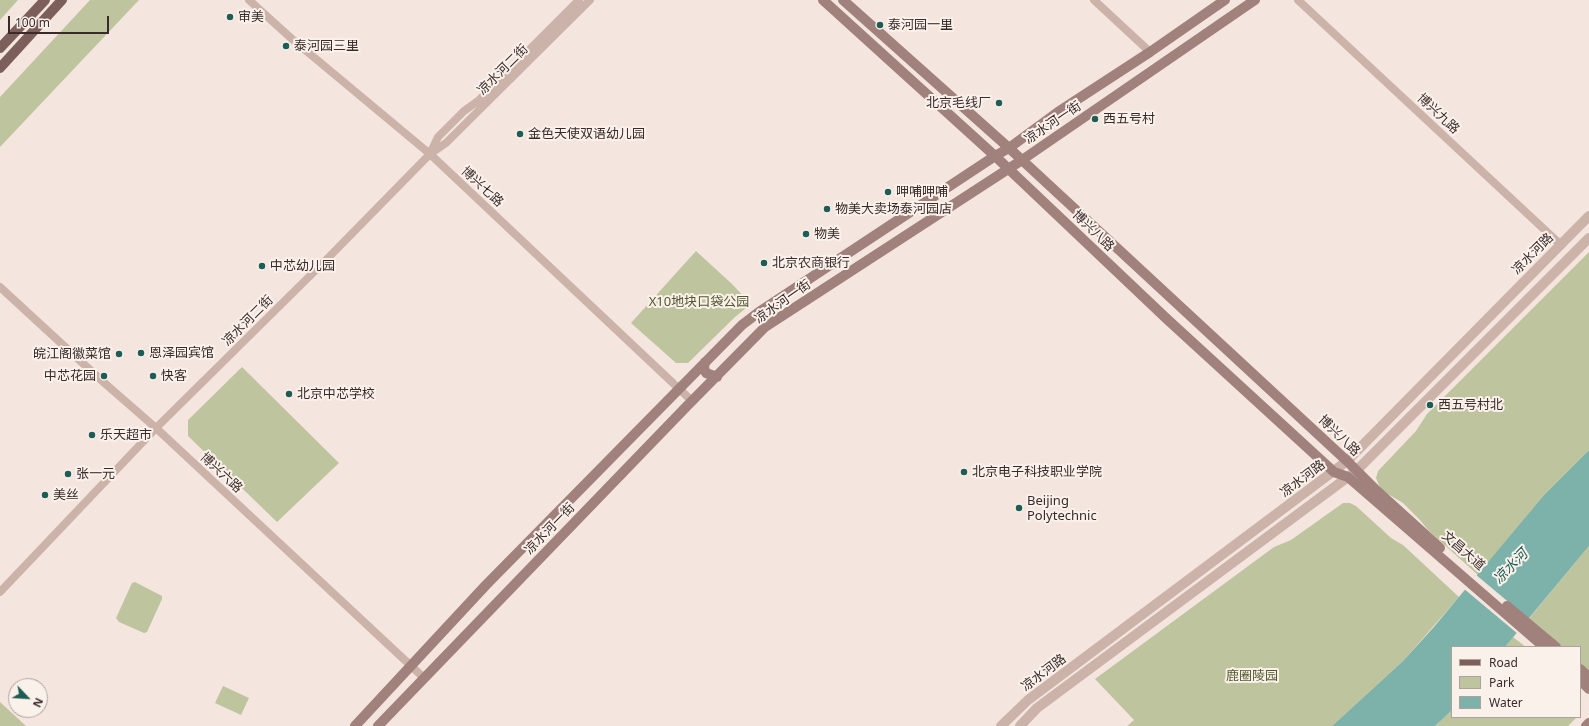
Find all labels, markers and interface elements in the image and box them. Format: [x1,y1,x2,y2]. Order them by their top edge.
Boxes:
scale bar [10,8,111,34]
place label: 审美 [238,9,264,25]
marker: 审美 [225,12,235,22]
text: 100 m [15,14,50,31]
place label: 泰河园一里 [888,17,953,33]
marker: 泰河园一里 [875,20,885,30]
place label: 泰河园三里 [294,38,359,54]
marker: 泰河园三里 [281,41,291,51]
street label: 凉水河二街 [475,42,531,98]
street label: 博兴九路 [1414,91,1462,137]
place label: 北京毛线厂 [926,95,991,111]
marker: 北京毛线厂 [994,98,1004,108]
street label: 凉水河一街 [1022,98,1084,148]
place label: 西五号村 [1103,111,1155,127]
marker: 西五号村 [1090,114,1100,124]
place label: 金色天使双语幼儿园 [528,126,645,142]
marker: 金色天使双语幼儿园 [515,129,525,139]
street label: 博兴七路 [458,164,506,210]
place label: 呷哺呷哺 [896,184,948,200]
marker: 呷哺呷哺 [883,187,893,197]
place label: 物美大卖场泰河园店 [835,201,952,217]
marker: 物美大卖场泰河园店 [822,204,832,214]
street label: 博兴八路 [1069,207,1117,255]
place label: 物美 [814,226,840,242]
marker: 物美 [801,229,811,239]
street label: 凉水河路 [1509,230,1557,278]
place label: 北京农商银行 [772,255,850,271]
place label: 中芯幼儿园 [270,258,335,274]
marker: 北京农商银行 [759,258,769,268]
marker: 中芯幼儿园 [257,261,267,271]
street label: 凉水河一街 [752,277,814,327]
street label: 凉水河二街 [220,293,276,349]
park label: X10地块口袋公园 [649,294,749,310]
place label: 恩泽园宾馆 [149,345,214,361]
place label: 皖江阁徽菜馆 [33,346,111,362]
marker: 恩泽园宾馆 [136,348,146,358]
marker: 皖江阁徽菜馆 [114,349,124,359]
place label: 中芯花园 [44,368,96,384]
place label: 快客 [161,368,187,384]
marker: 中芯花园 [99,371,109,381]
marker: 快客 [148,371,158,381]
place label: 北京中芯学校 [297,386,375,402]
marker: 北京中芯学校 [284,389,294,399]
place label: 西五号村北 [1438,397,1503,413]
marker: 西五号村北 [1425,400,1435,410]
street label: 博兴八路 [1315,412,1363,460]
place label: 乐天超市 [100,427,152,443]
marker: 乐天超市 [87,430,97,440]
street label: 博兴六路 [197,450,245,496]
street label: 凉水河路 [1278,457,1328,501]
place label: 北京电子科技职业学院 [972,464,1102,480]
place label: 张一元 [76,466,115,482]
marker: 北京电子科技职业学院 [959,467,969,477]
marker: 张一元 [63,469,73,479]
place label: 美丝 [53,487,79,503]
marker: 美丝 [40,490,50,500]
place label: Beijing Polytechnic [1027,493,1097,524]
street label: 凉水河一街 [522,500,578,558]
marker: Beijing Polytechnic [1014,503,1024,513]
street label: 文昌大道 [1438,528,1488,574]
water label: 凉水河 [1490,546,1532,588]
legend [1451,646,1581,718]
street label: 凉水河路 [1019,651,1069,695]
text: Road [1489,654,1518,671]
park label: 鹿圈陵园 [1226,668,1278,684]
text: Park [1489,674,1514,691]
north arrow [8,678,48,718]
text: Water [1489,694,1523,711]
text: N [30,696,47,710]

